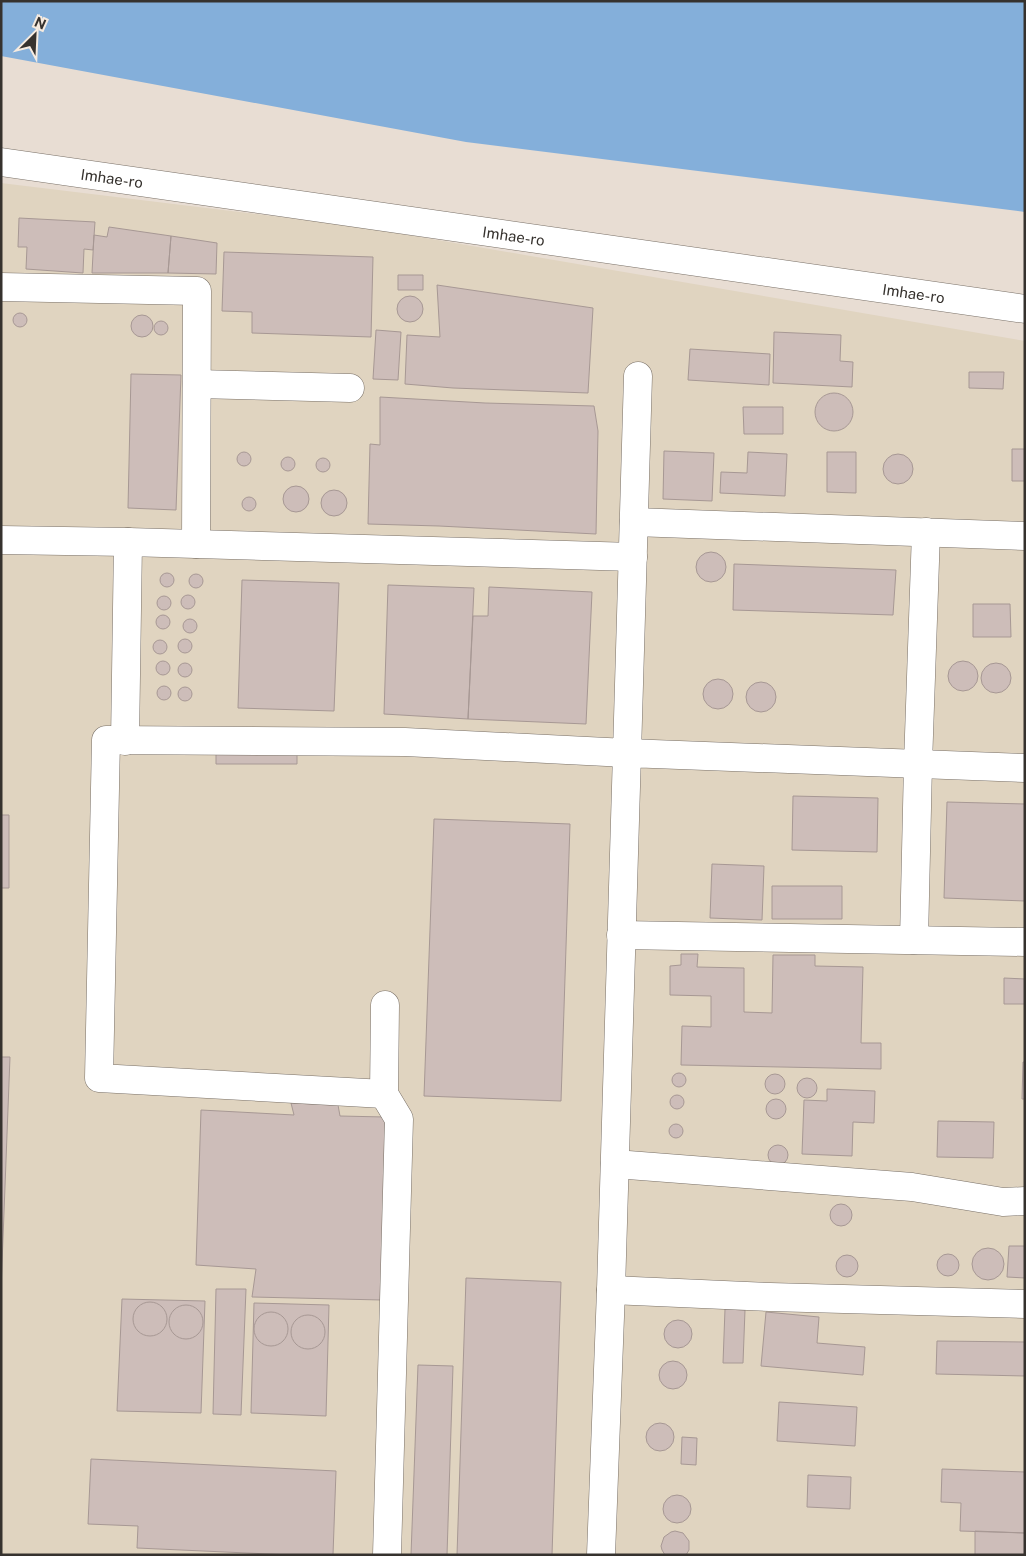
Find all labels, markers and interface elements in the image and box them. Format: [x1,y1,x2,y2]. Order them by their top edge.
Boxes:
north arrow [10,10,60,60]
text: N [32,14,49,33]
street label: Imhae-ro [80,165,144,191]
street label: Imhae-ro [481,223,546,248]
street label: Imhae-ro [881,280,946,306]

